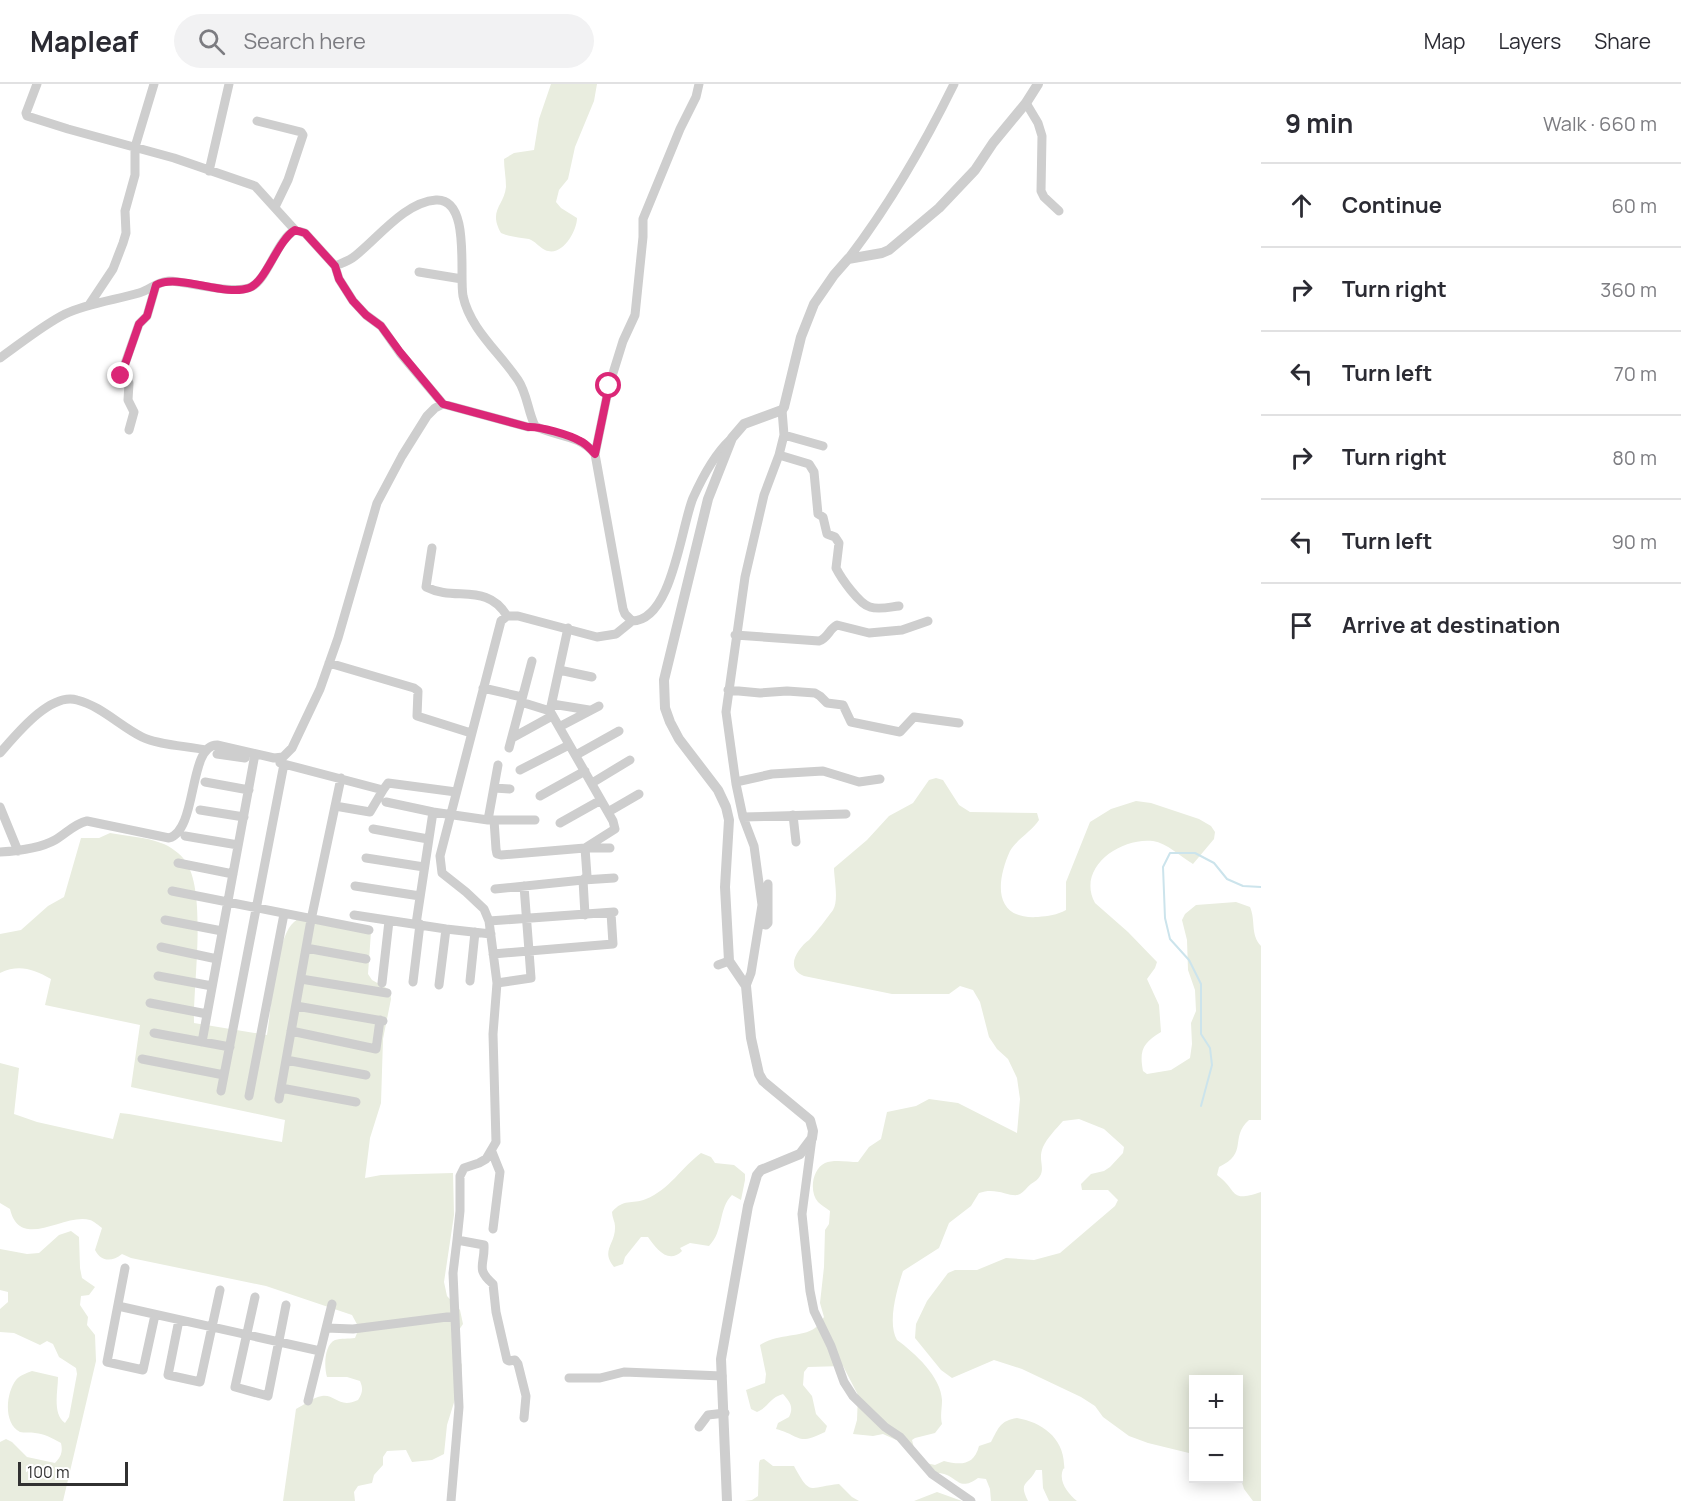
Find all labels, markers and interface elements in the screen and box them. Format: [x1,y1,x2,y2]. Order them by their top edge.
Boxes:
search box [174,14,594,68]
text: Mapleaf [30,22,138,60]
icon: search [195,25,228,58]
text: Search here [243,26,366,56]
text: Map [1424,27,1465,55]
text: Layers [1498,27,1561,55]
text: Share [1594,27,1651,55]
text: 9 min [1285,105,1353,141]
text: Walk · 660 m [1543,110,1657,137]
icon: ahead [1285,189,1318,222]
text: Continue [1342,190,1442,220]
text: 60 m [1611,192,1657,219]
icon: right [1285,273,1318,306]
text: Turn right [1342,274,1447,304]
text: 360 m [1600,276,1657,303]
icon: left [1285,357,1318,390]
text: Turn left [1342,358,1432,388]
text: 70 m [1614,360,1657,387]
route end [107,362,133,388]
route start [595,372,621,398]
icon: right [1285,441,1318,474]
text: Turn right [1342,442,1447,472]
text: 80 m [1612,444,1657,471]
icon: left [1285,525,1318,558]
text: Turn left [1342,526,1432,556]
text: 90 m [1611,528,1657,555]
icon: arrive [1285,609,1318,642]
text: Arrive at destination [1342,610,1560,640]
map controls [1189,1375,1243,1483]
button: + [1189,1375,1243,1429]
button: − [1189,1429,1243,1483]
scale bar [18,1459,128,1486]
text: 100 m [27,1461,70,1483]

